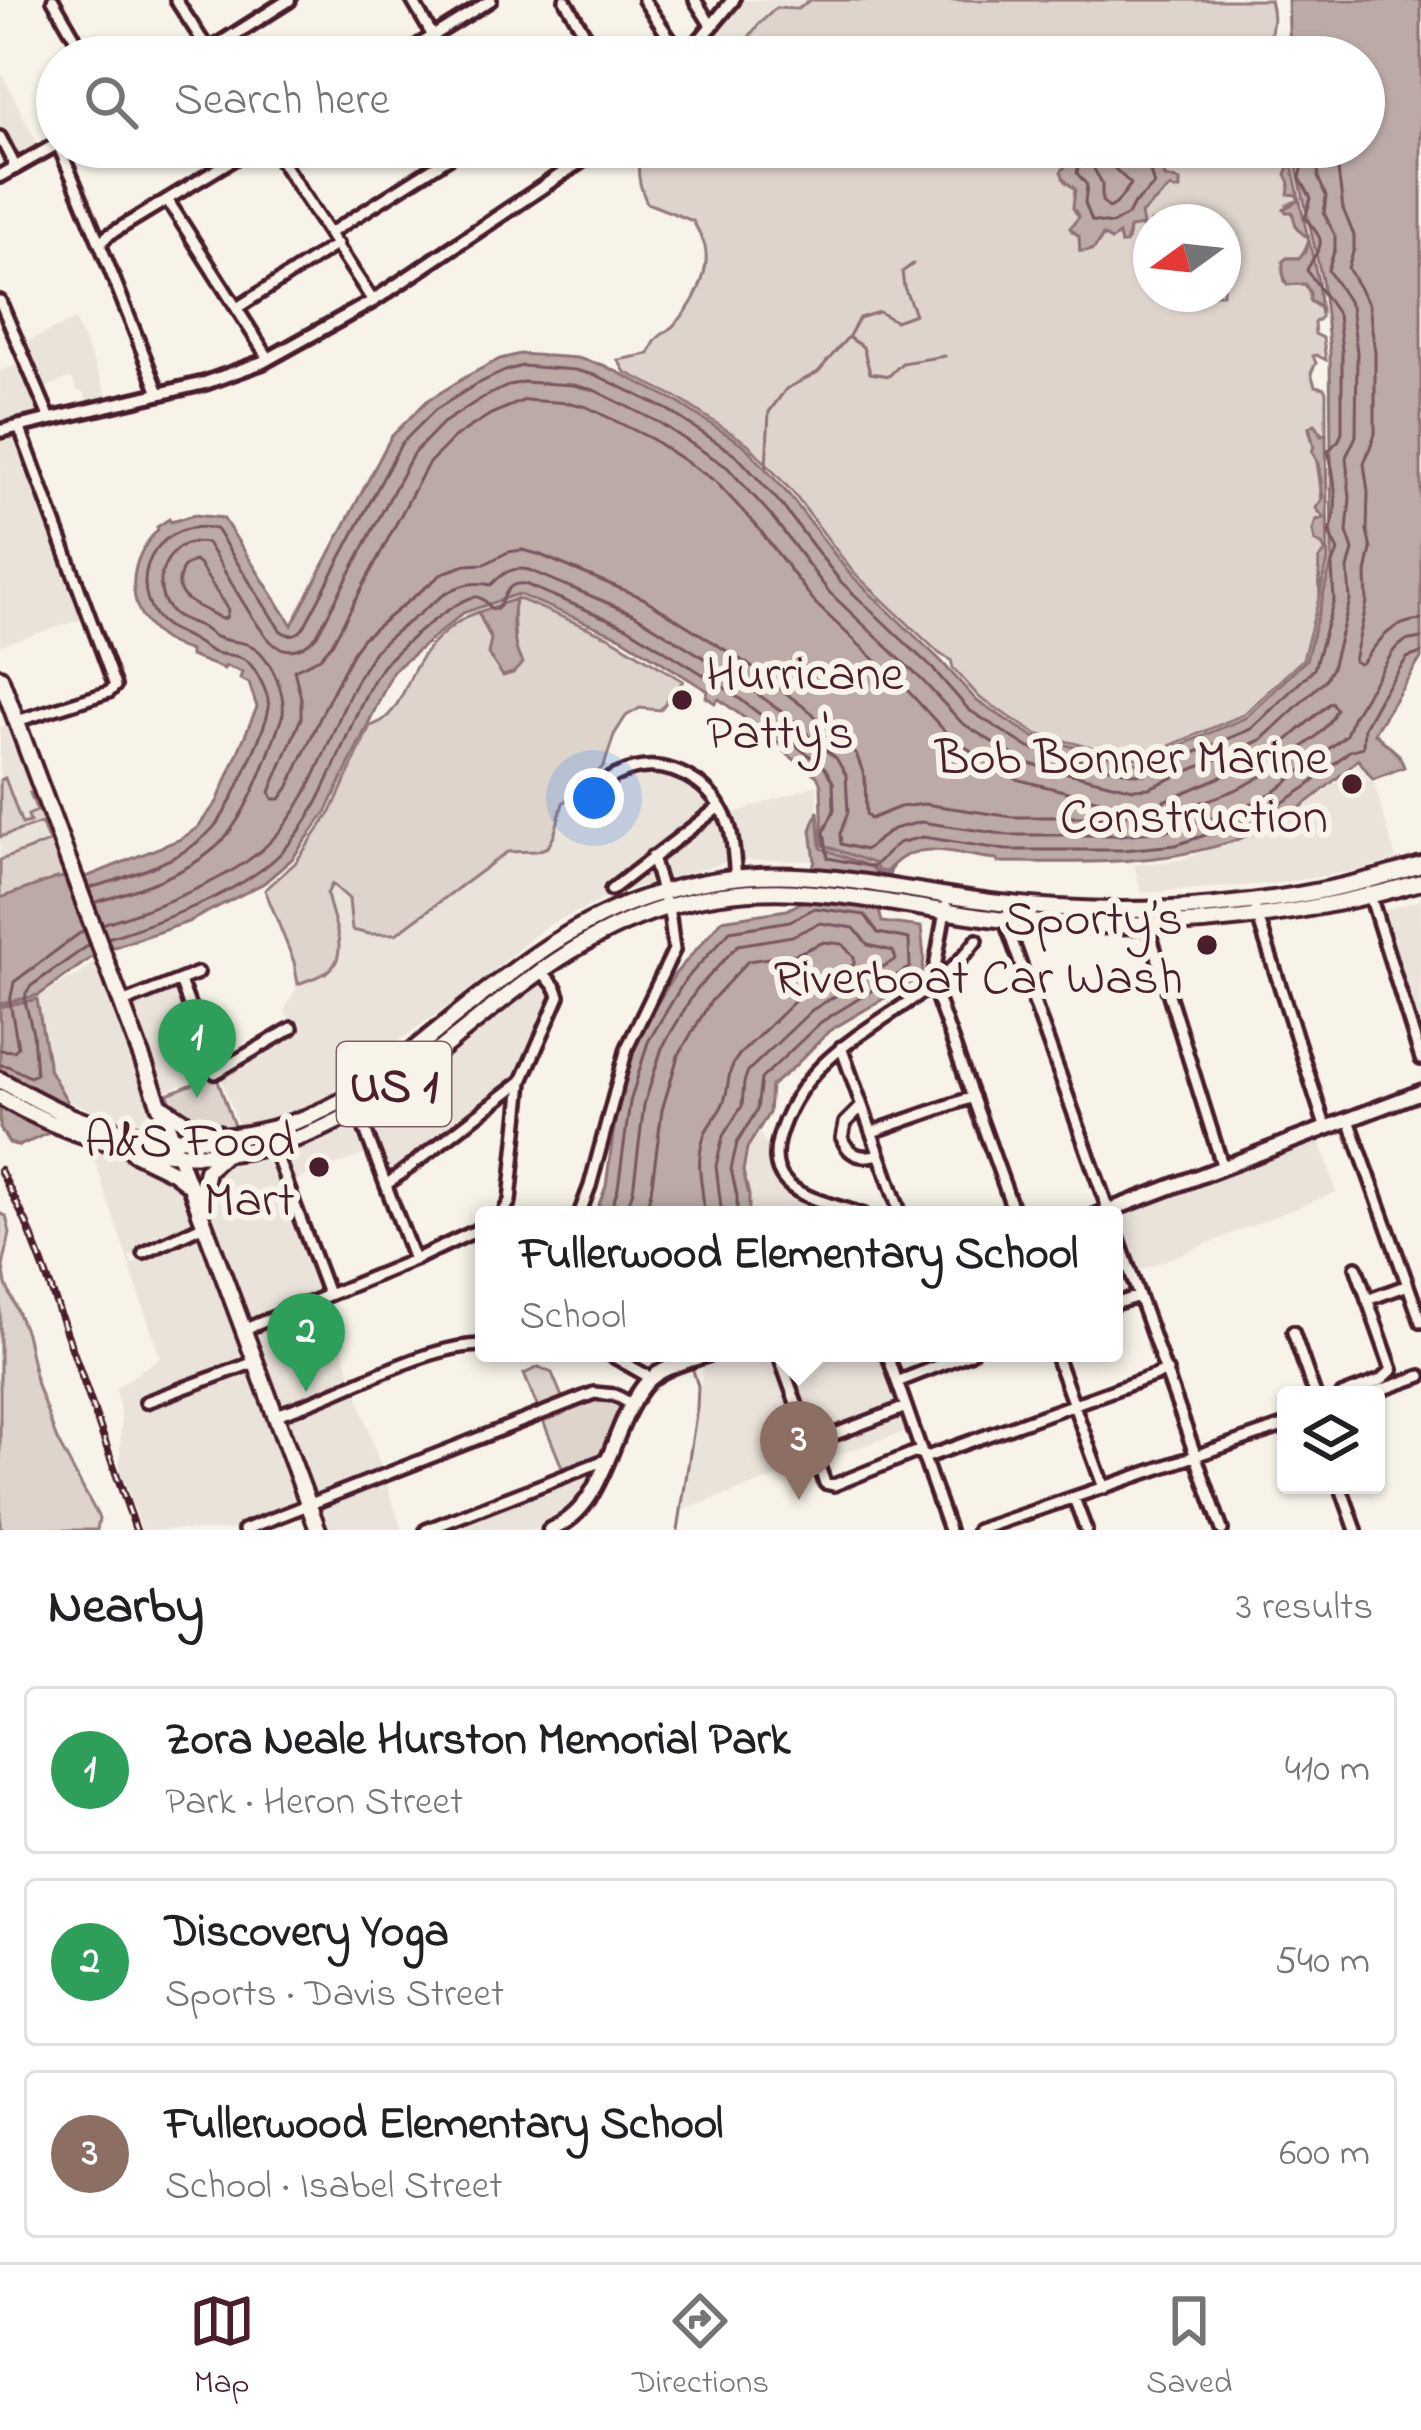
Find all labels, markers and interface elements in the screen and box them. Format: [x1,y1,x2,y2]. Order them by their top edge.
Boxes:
search box [36,36,1385,168]
icon: search [78,69,144,135]
text: Search here [174,69,390,135]
north arrow [1133,204,1241,312]
place label: Hurricane Patty's [706,639,904,773]
marker: Hurricane Patty's [669,687,695,713]
place label: Bob Bonner Marine Construction [933,723,1328,857]
your location [564,768,624,828]
marker: Bob Bonner Marine Construction [1339,771,1365,797]
place label: Sporty’s Riverboat Car Wash [774,884,1183,1018]
marker: Sporty’s Riverboat Car Wash [1194,932,1220,958]
pin: 1 [158,999,236,1098]
road number: US 1 [337,1042,451,1126]
place label: A&S Food Mart [85,1106,295,1240]
marker: A&S Food Mart [306,1154,332,1180]
popup [475,1206,1123,1362]
text: Fullerwood Elementary School [520,1223,1078,1289]
text: School [520,1289,627,1346]
pin: 2 [267,1293,345,1392]
map controls [1277,1386,1385,1494]
button: layers [1277,1386,1385,1494]
pin: 3 [760,1401,838,1500]
text: Nearby [48,1571,204,1646]
text: 3 results [1236,1580,1373,1637]
text: Zora Neale Hurston Memorial Park [165,1709,790,1775]
text: 1 [84,1742,96,1799]
text: 410 m [1285,1742,1370,1799]
text: Park · Heron Street [165,1775,463,1832]
text: Discovery Yoga [165,1901,449,1967]
text: 2 [80,1934,100,1991]
text: 540 m [1275,1934,1370,1991]
text: Sports · Davis Street [165,1967,504,2024]
text: Fullerwood Elementary School [165,2093,723,2159]
text: 3 [82,2126,98,2183]
text: 600 m [1279,2126,1370,2183]
text: School · Isabel Street [165,2159,502,2216]
tab: Map [189,2288,255,2408]
tab: Directions [632,2288,769,2408]
tab: Saved [1146,2288,1232,2408]

